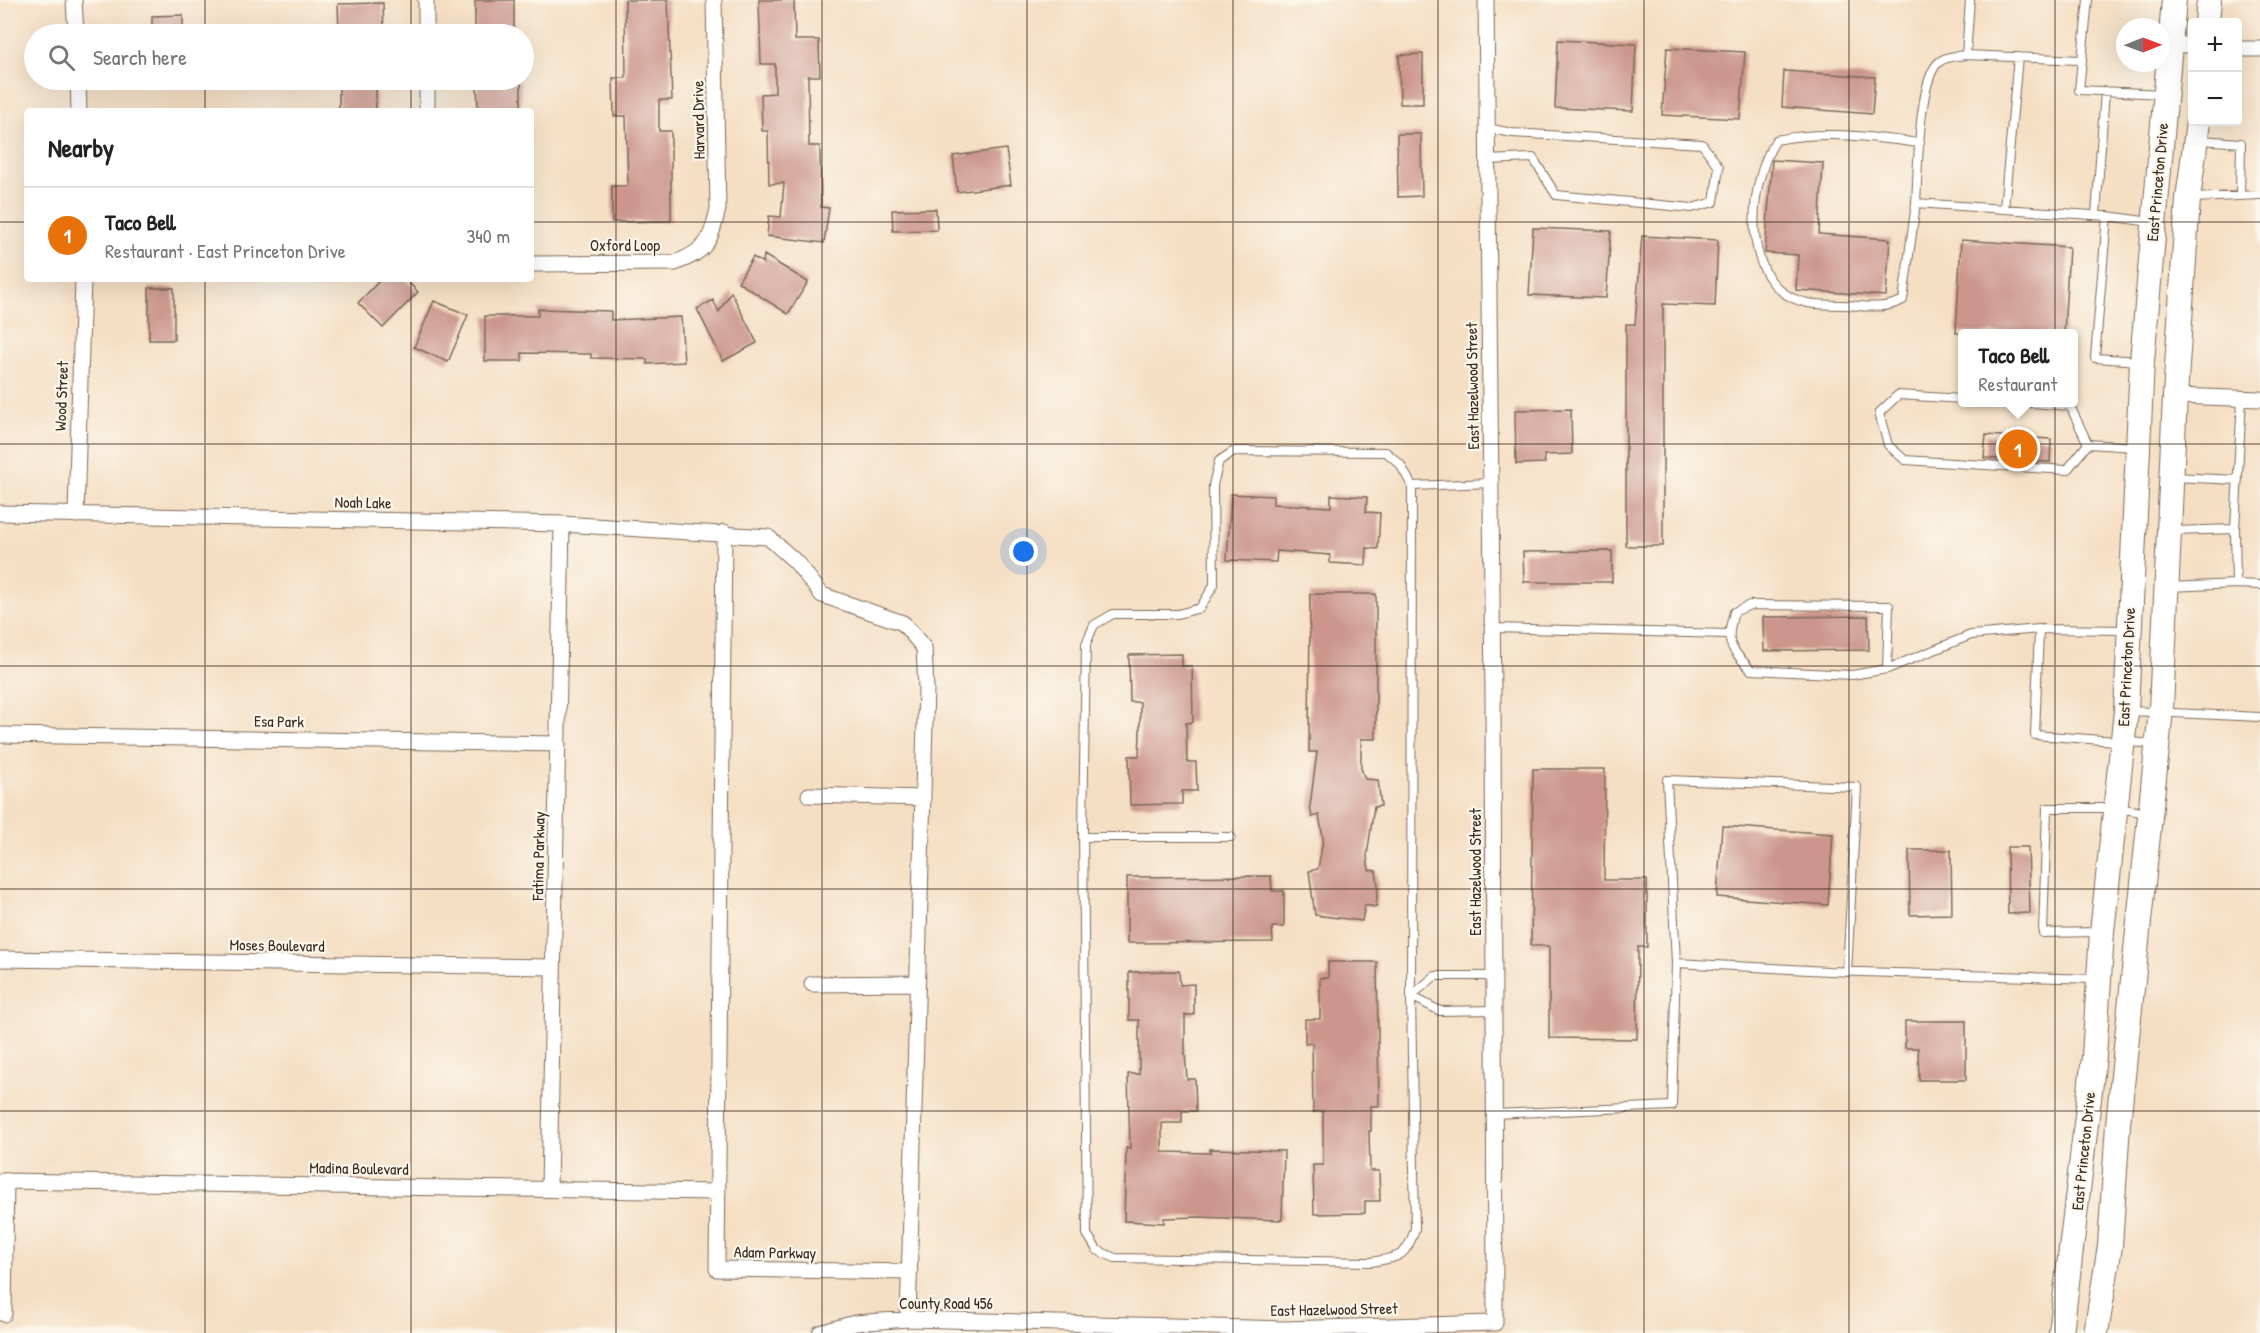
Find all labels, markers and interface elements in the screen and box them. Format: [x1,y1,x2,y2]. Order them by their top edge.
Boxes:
north arrow [2116,18,2170,72]
map controls [2188,18,2242,126]
button: + [2188,18,2242,72]
search box [24,24,534,90]
icon: search [45,41,78,74]
text: Search here [93,42,187,72]
button: − [2188,72,2242,126]
street label: Harvard Drive [686,80,710,160]
street label: East Princeton Drive [2141,121,2173,242]
text: Nearby [48,130,114,165]
text: Taco Bell [105,207,176,237]
text: 1 [64,222,71,249]
text: 340 m [466,222,510,249]
street label: Oxford Loop [590,234,660,256]
text: Restaurant · East Princeton Drive [105,237,346,264]
street label: East Hazelwood Street [1460,322,1484,450]
popup [1958,329,2078,407]
text: Taco Bell [1979,340,2049,370]
street label: Wood Street [49,360,73,431]
text: Restaurant [1979,370,2057,397]
pin: 1 [1998,426,2038,472]
street label: Noah Lake [334,491,392,514]
your location [1009,537,1038,566]
street label: East Princeton Drive [2112,606,2140,727]
street label: Esa Park [254,710,305,732]
street label: East Hazelwood Street [1464,808,1486,936]
street label: Fatima Parkway [526,811,550,902]
street label: Moses Boulevard [229,933,325,957]
street label: East Princeton Drive [2066,1090,2100,1211]
street label: Madina Boulevard [309,1156,409,1180]
street label: Adam Parkway [734,1240,816,1264]
street label: County Road 456 [899,1292,993,1314]
street label: East Hazelwood Street [1270,1297,1398,1321]

